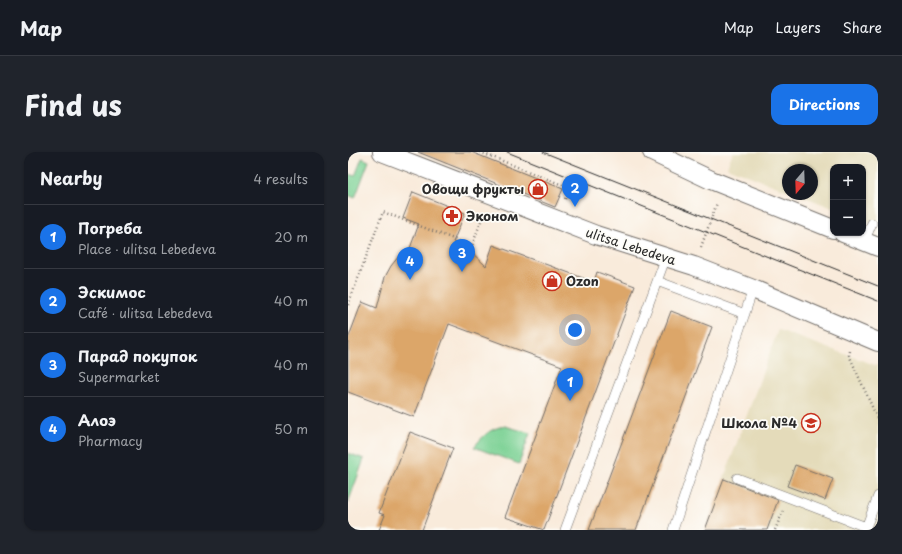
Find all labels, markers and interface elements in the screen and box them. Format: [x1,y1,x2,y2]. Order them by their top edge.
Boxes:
text: Map [20,14,62,42]
text: Map [724,17,754,38]
text: Layers [776,17,821,38]
text: Share [843,17,882,38]
text: Find us [24,83,122,126]
button: Directions [771,84,878,125]
north arrow [782,164,818,200]
map controls [830,164,866,236]
button: + [830,164,866,200]
text: Nearby [40,165,102,191]
text: 4 results [254,169,308,188]
pin: 2 [562,174,588,207]
shop icon: Овощи фрукты [527,178,549,200]
place label: Овощи фрукты [422,179,524,198]
button: − [830,200,866,236]
pharmacy icon: Эконом [441,205,463,227]
place label: Эконом [466,206,518,225]
text: Погреба [78,216,143,239]
street label: ulitsa Lebedeva [584,222,679,269]
text: 1 [50,227,56,246]
text: 20 m [274,227,308,246]
text: Place · ulitsa Lebedeva [78,239,216,258]
pin: 3 [449,239,475,272]
pin: 4 [397,247,423,280]
shop icon: Ozon [541,270,563,292]
place label: Ozon [566,271,599,290]
text: Эскимос [78,280,146,303]
text: 2 [48,291,58,310]
text: 40 m [274,291,308,310]
text: Café · ulitsa Lebedeva [78,303,213,322]
your location [565,320,585,340]
text: Парад покупок [78,344,197,367]
text: 3 [49,355,57,374]
text: 40 m [274,355,308,374]
text: Supermarket [78,367,160,386]
pin: 1 [557,368,583,401]
text: Алоэ [78,408,116,431]
school or university icon: Школа №4 [800,412,822,434]
place label: Школа №4 [721,413,797,432]
text: 4 [49,419,57,438]
text: 50 m [274,419,308,438]
text: Pharmacy [78,431,143,450]

